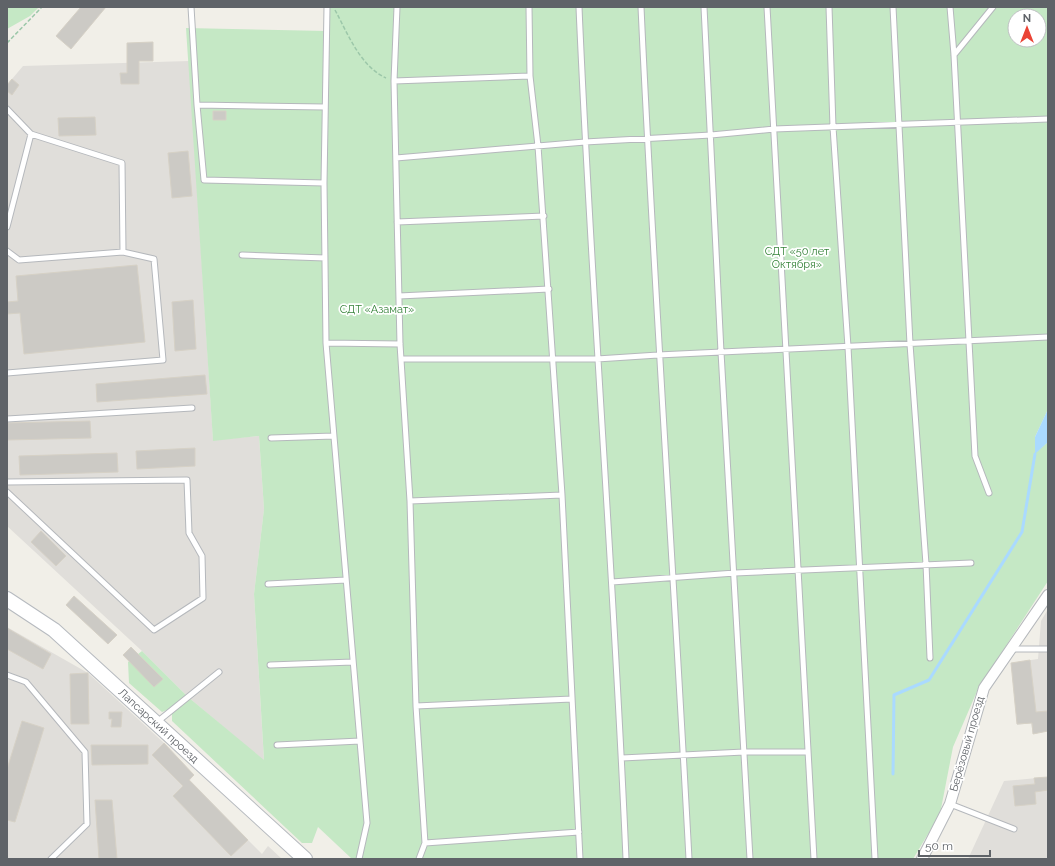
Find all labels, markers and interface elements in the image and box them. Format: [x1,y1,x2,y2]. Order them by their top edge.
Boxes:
north arrow [1007,8,1047,48]
text: N [1023,12,1031,25]
park label: СДТ «50 лет Октября» [765,245,830,271]
park label: СДТ «Азамат» [340,303,414,316]
street label: Лапсарский проезд [116,686,202,766]
street label: Берёзовый проезд [947,694,987,793]
scale bar [919,832,990,858]
text: 50 m [925,839,953,853]

